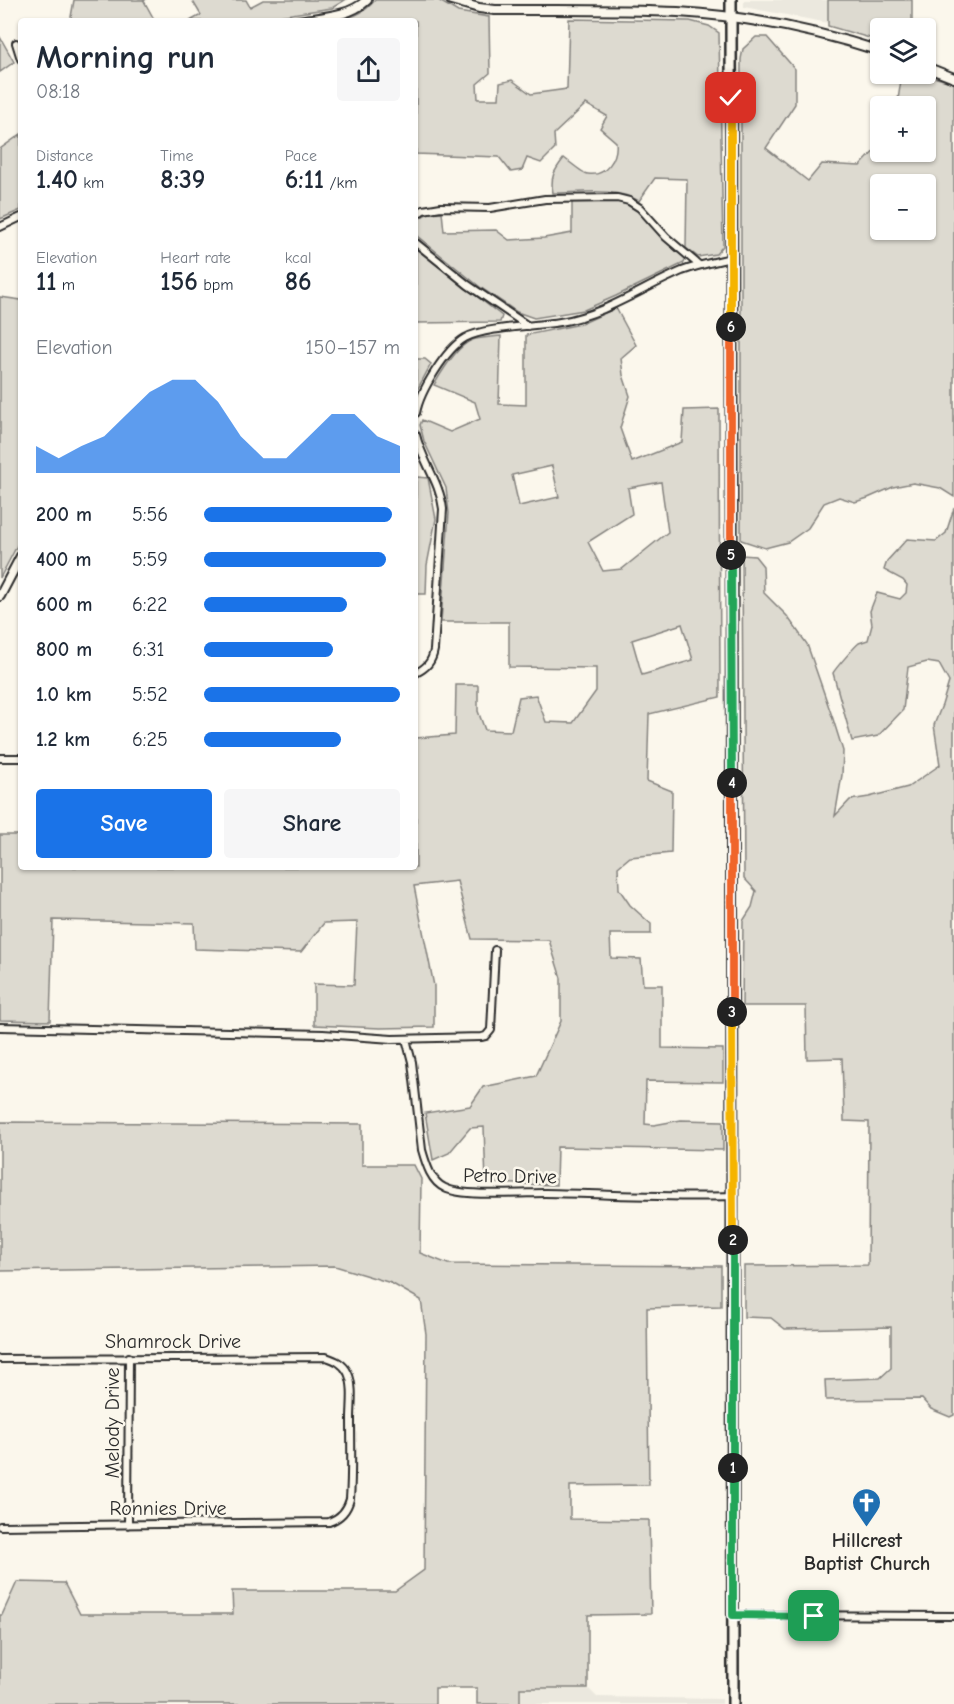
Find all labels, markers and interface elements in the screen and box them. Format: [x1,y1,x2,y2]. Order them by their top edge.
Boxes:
map controls [870,18,936,240]
button: layers [870,18,936,84]
text: Morning run [36,38,215,76]
button: share [337,38,400,101]
pin [705,72,756,123]
text: 08:18 [36,80,80,103]
icon: check [714,81,747,114]
button: + [870,96,936,162]
text: Distance [36,147,93,165]
text: Time [160,147,194,165]
text: Pace [285,147,317,165]
text: 1.40 [36,165,78,195]
text: 8:39 [160,165,205,195]
text: 6:11 [285,165,324,195]
text: km [78,174,104,192]
text: /km [324,174,357,192]
button: − [870,174,936,240]
text: Elevation [36,249,97,267]
text: Heart rate [160,249,231,267]
text: kcal [285,249,312,267]
text: 11 [36,267,56,297]
text: 156 [160,267,198,297]
text: 86 [285,267,312,297]
text: m [56,276,75,294]
text: bpm [198,276,234,294]
pin: 6 [716,312,746,342]
text: 6 [727,318,735,336]
text: Elevation [36,336,113,359]
text: 150–157 m [306,336,400,359]
text: 200 m [36,503,92,526]
text: 5:56 [132,503,168,526]
pin: 5 [716,540,746,570]
text: 5 [727,546,735,564]
text: 400 m [36,548,91,571]
text: 5:59 [132,548,168,571]
text: 600 m [36,593,92,616]
text: 6:22 [132,593,167,616]
text: 800 m [36,638,92,661]
text: 6:31 [132,638,165,661]
text: 1.0 km [36,683,92,706]
text: 5:52 [132,683,168,706]
text: 1.2 km [36,728,90,751]
text: 6:25 [132,728,168,751]
pin: 4 [717,768,747,798]
text: 4 [728,774,736,792]
button: Save [36,789,212,858]
button: Share [224,789,400,858]
pin: 3 [717,997,747,1027]
text: 3 [728,1003,736,1021]
street label: Petro Drive [463,1164,557,1188]
pin: 2 [718,1225,748,1255]
text: 2 [729,1231,737,1249]
street label: Shamrock Drive [105,1330,241,1353]
street label: Melody Drive [101,1368,124,1479]
pin: 1 [718,1453,748,1483]
text: 1 [730,1459,736,1477]
church icon: Hillcrest Baptist Church [851,1486,883,1528]
street label: Ronnies Drive [110,1497,226,1520]
place label: Hillcrest Baptist Church [804,1529,930,1575]
pin [788,1590,839,1641]
icon: arrive [797,1599,830,1632]

